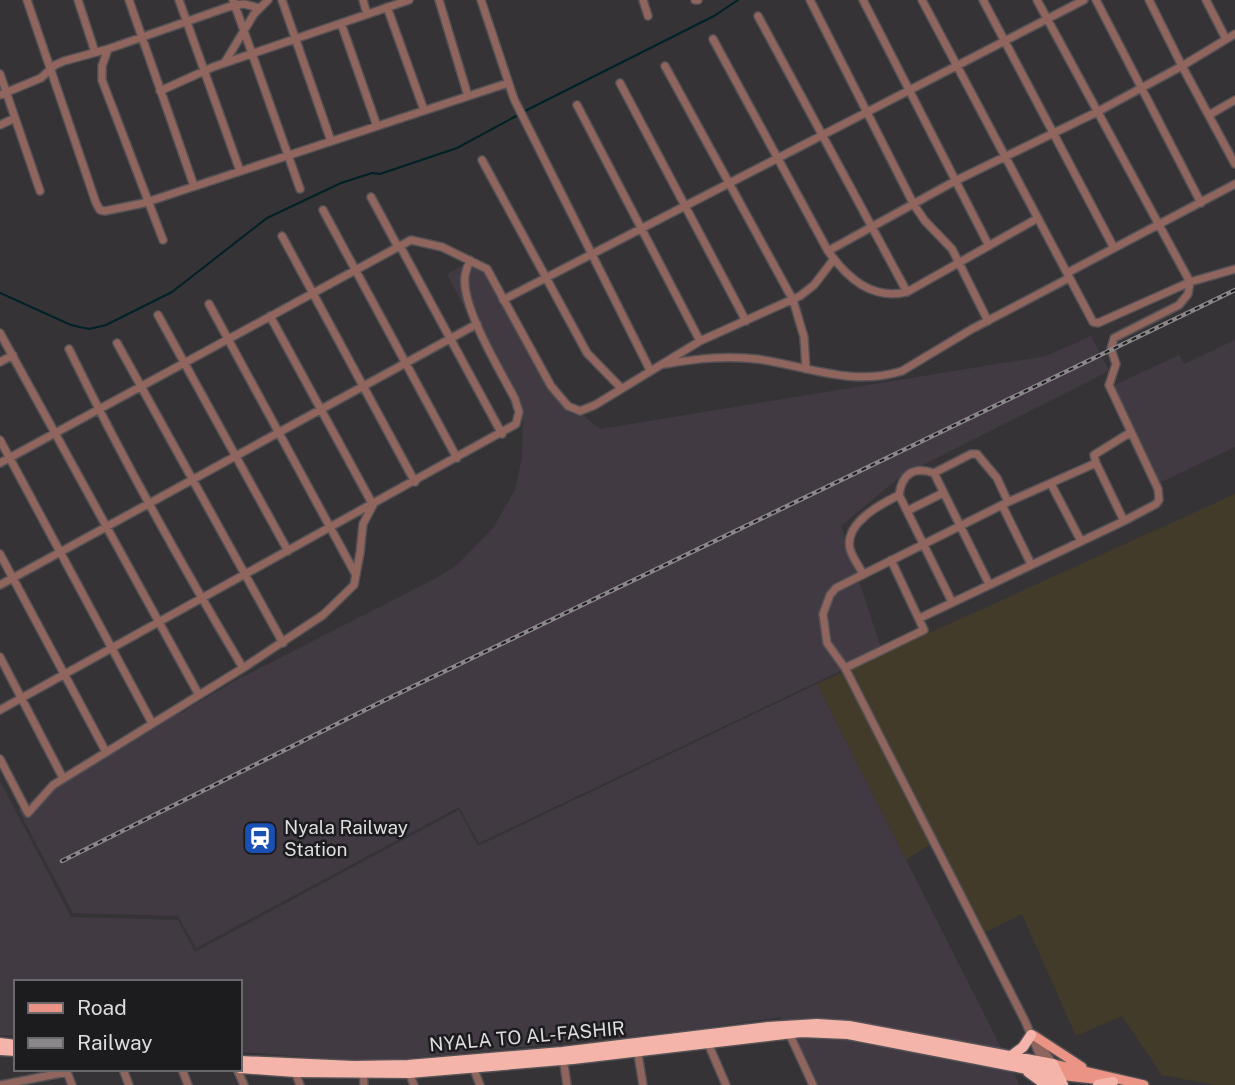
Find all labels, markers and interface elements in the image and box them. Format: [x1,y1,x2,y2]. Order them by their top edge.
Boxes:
place label: Nyala Railway Station [284,816,408,860]
station icon: Nyala Railway Station [241,819,279,857]
legend [14,980,242,1071]
text: Road [77,995,127,1020]
street label: NYALA TO AL-FASHIR [428,1016,626,1056]
text: Railway [77,1030,153,1055]

